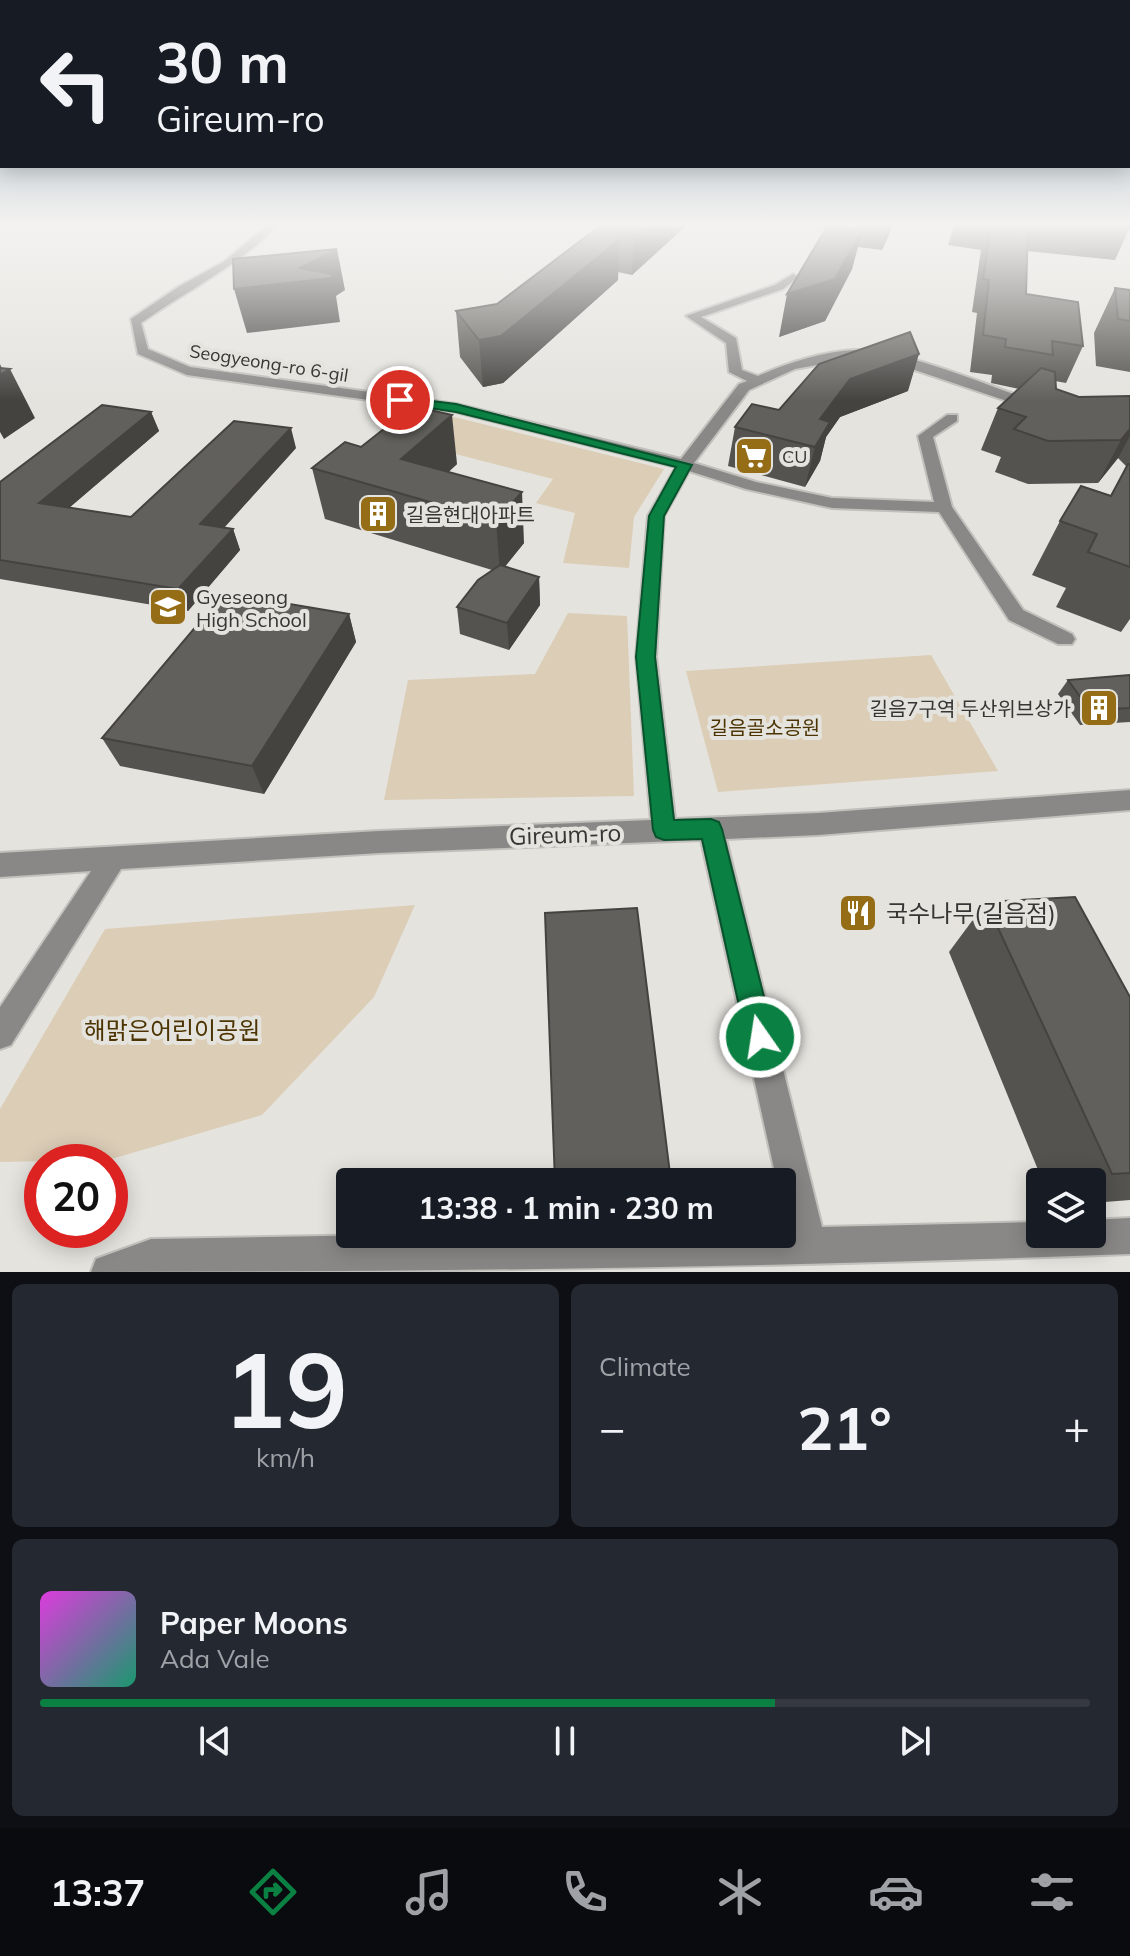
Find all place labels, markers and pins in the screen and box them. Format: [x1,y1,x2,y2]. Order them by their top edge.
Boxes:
pin [366,366,434,434]
supermarket icon: CU [733,435,775,477]
place label: CU [782,445,807,468]
building icon: 길음현대아파트 [357,493,399,535]
place label: 길음현대아파트 [406,502,535,527]
place label: Gyeseong High School [196,584,307,632]
school or university icon: Gyeseong High School [147,586,189,628]
building icon: 길음7구역 두산위브상가 [1078,687,1120,729]
place label: 길음7구역 두산위브상가 [870,696,1071,721]
restaurant icon: 국수나무(길음점) [837,892,879,934]
place label: 국수나무(길음점) [886,898,1056,928]

